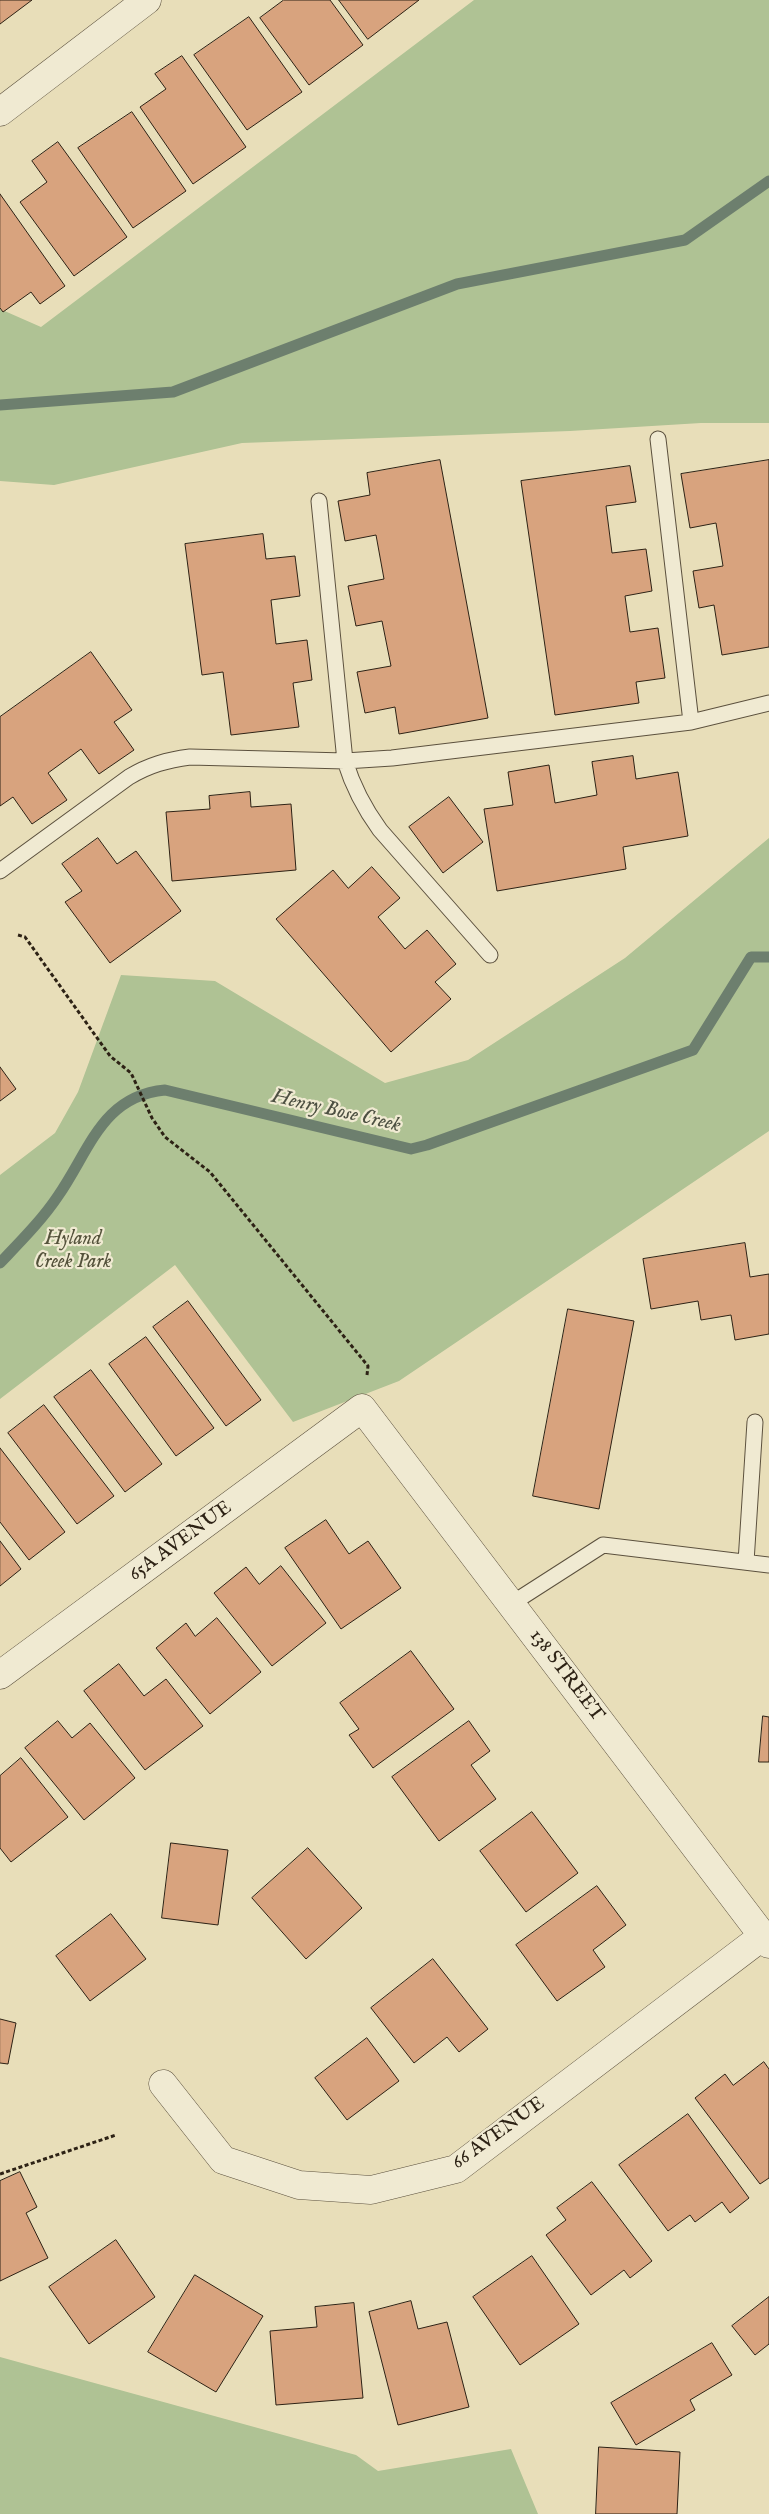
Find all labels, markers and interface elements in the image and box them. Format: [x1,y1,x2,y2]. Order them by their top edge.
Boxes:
water label: Henry Bose Creek [269,1085,403,1139]
park label: Hyland Creek Park [35,1228,111,1275]
street label: 65A AVENUE [125,1497,237,1587]
street label: 138 STREET [524,1625,608,1727]
street label: 66 AVENUE [448,2092,550,2176]

